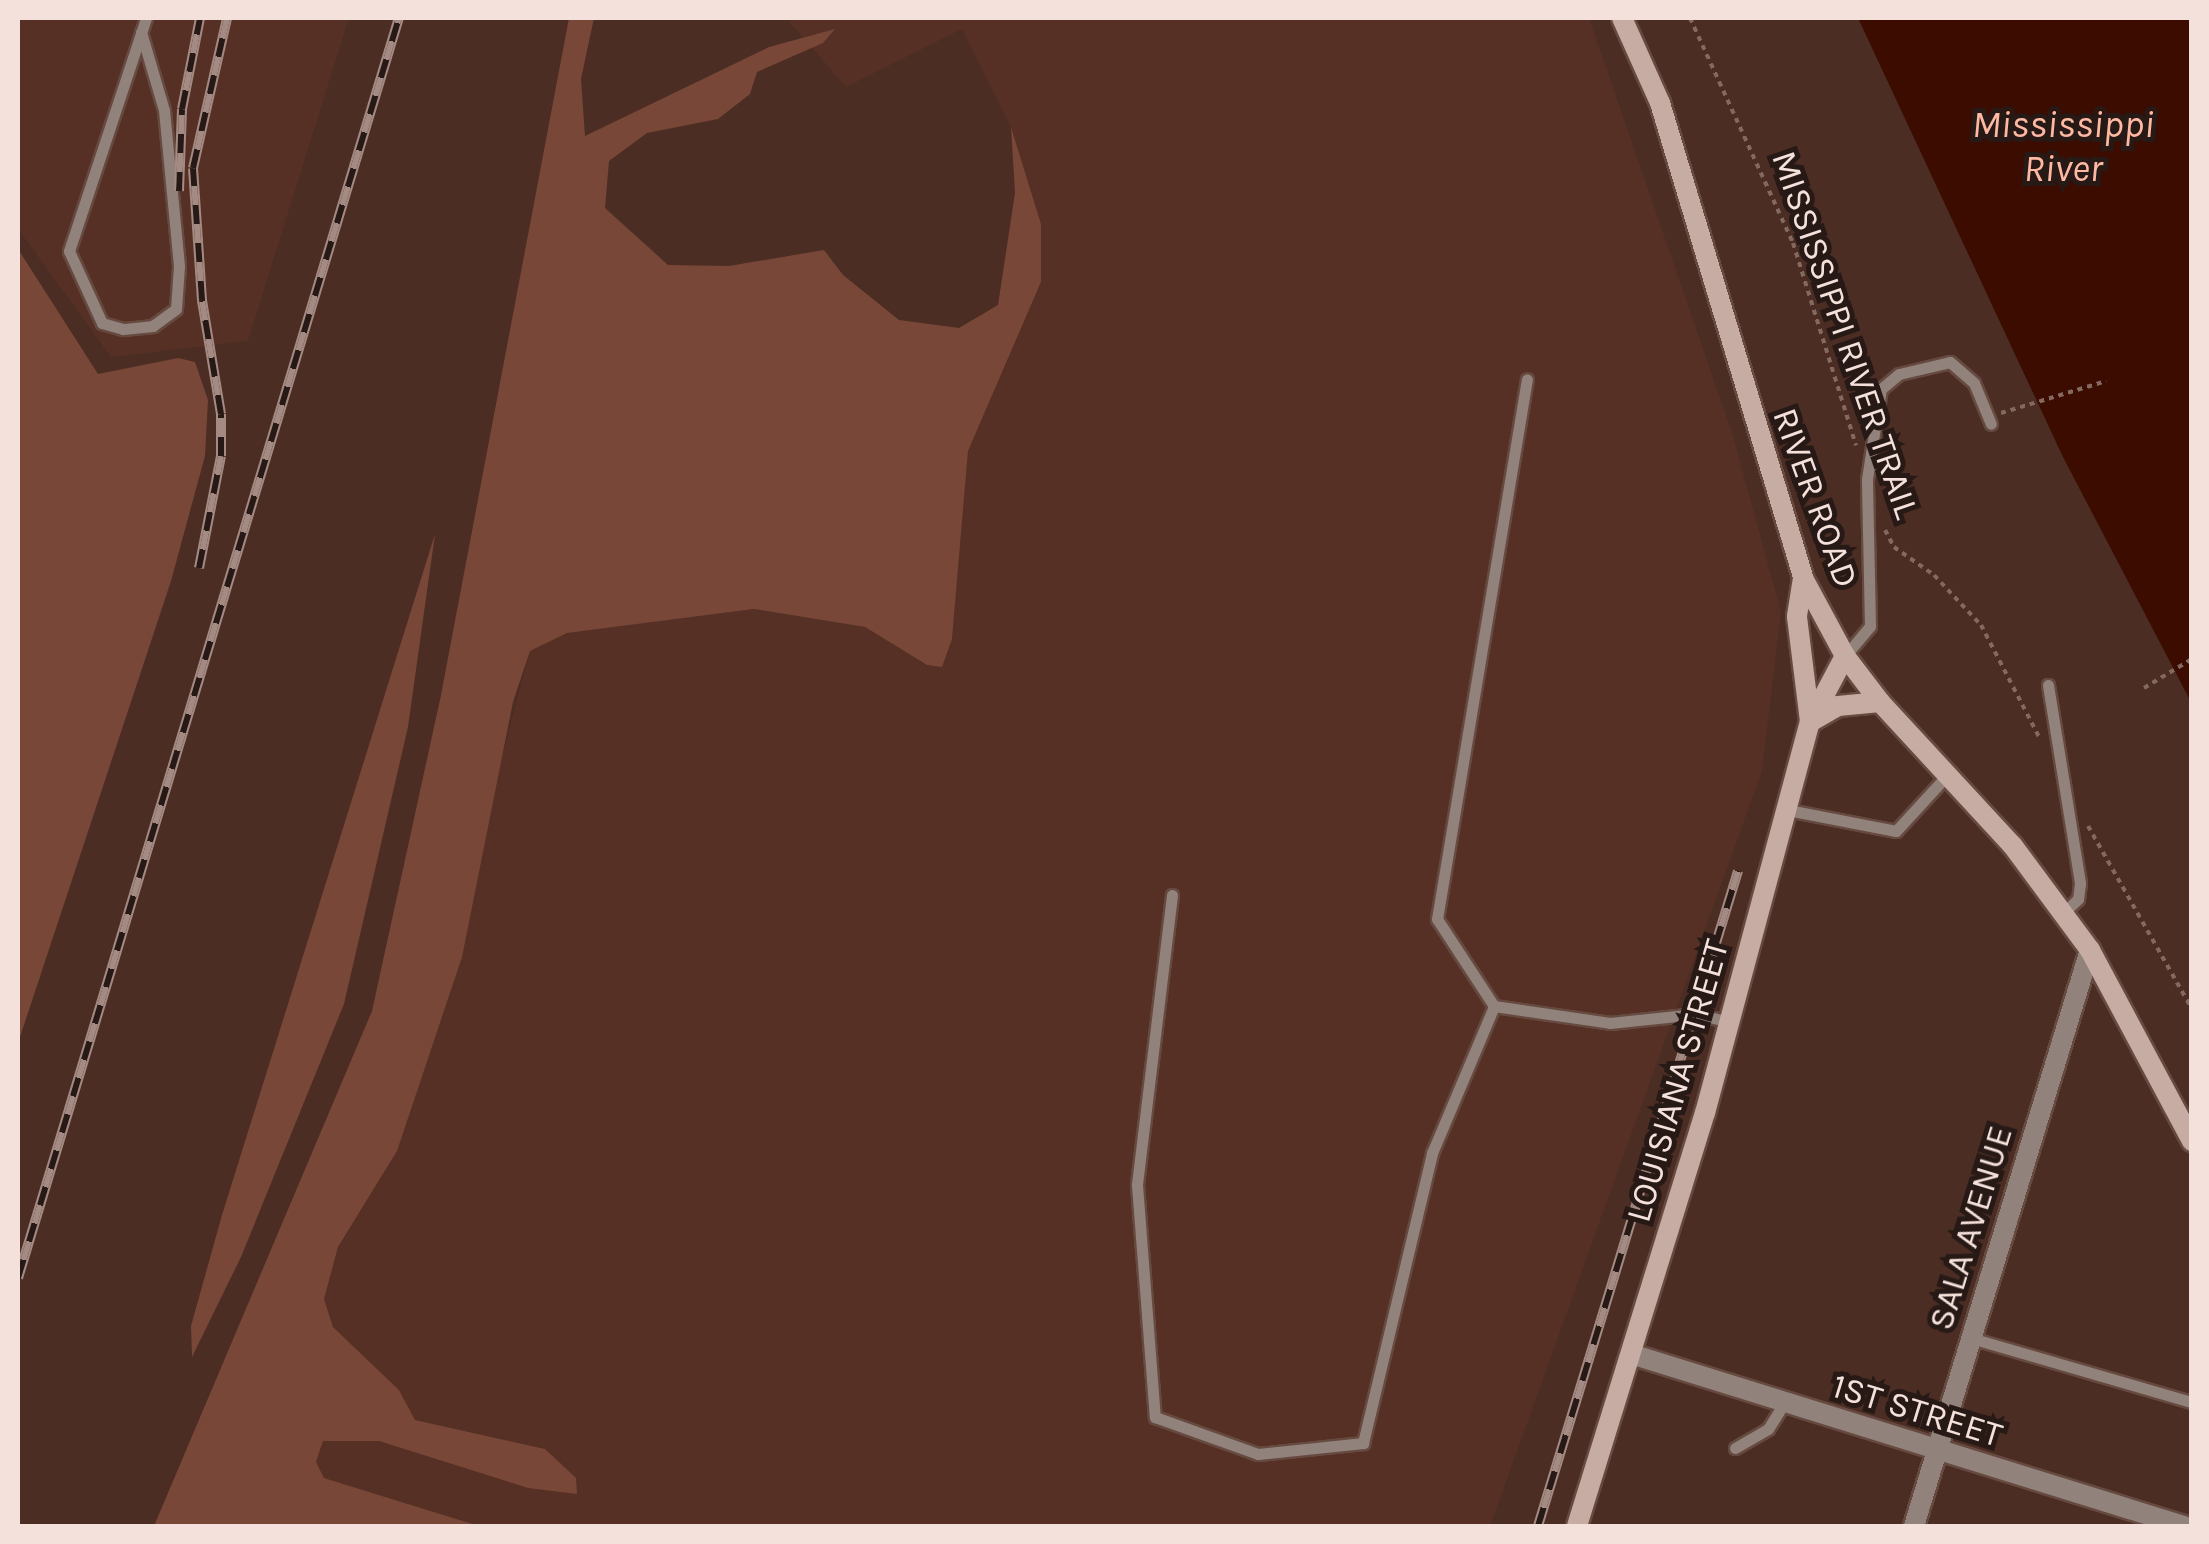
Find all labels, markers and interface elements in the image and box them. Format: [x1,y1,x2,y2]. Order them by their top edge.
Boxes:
water label: Mississippi River [1972,102,2154,192]
street label: MISSISSIPPI RIVER TRAIL [1762,146,1928,524]
street label: RIVER ROAD [1763,403,1867,593]
street label: LOUISIANA STREET [1618,935,1738,1227]
street label: SALA AVENUE [1920,1121,2022,1335]
street label: 1ST STREET [1827,1365,2007,1457]

